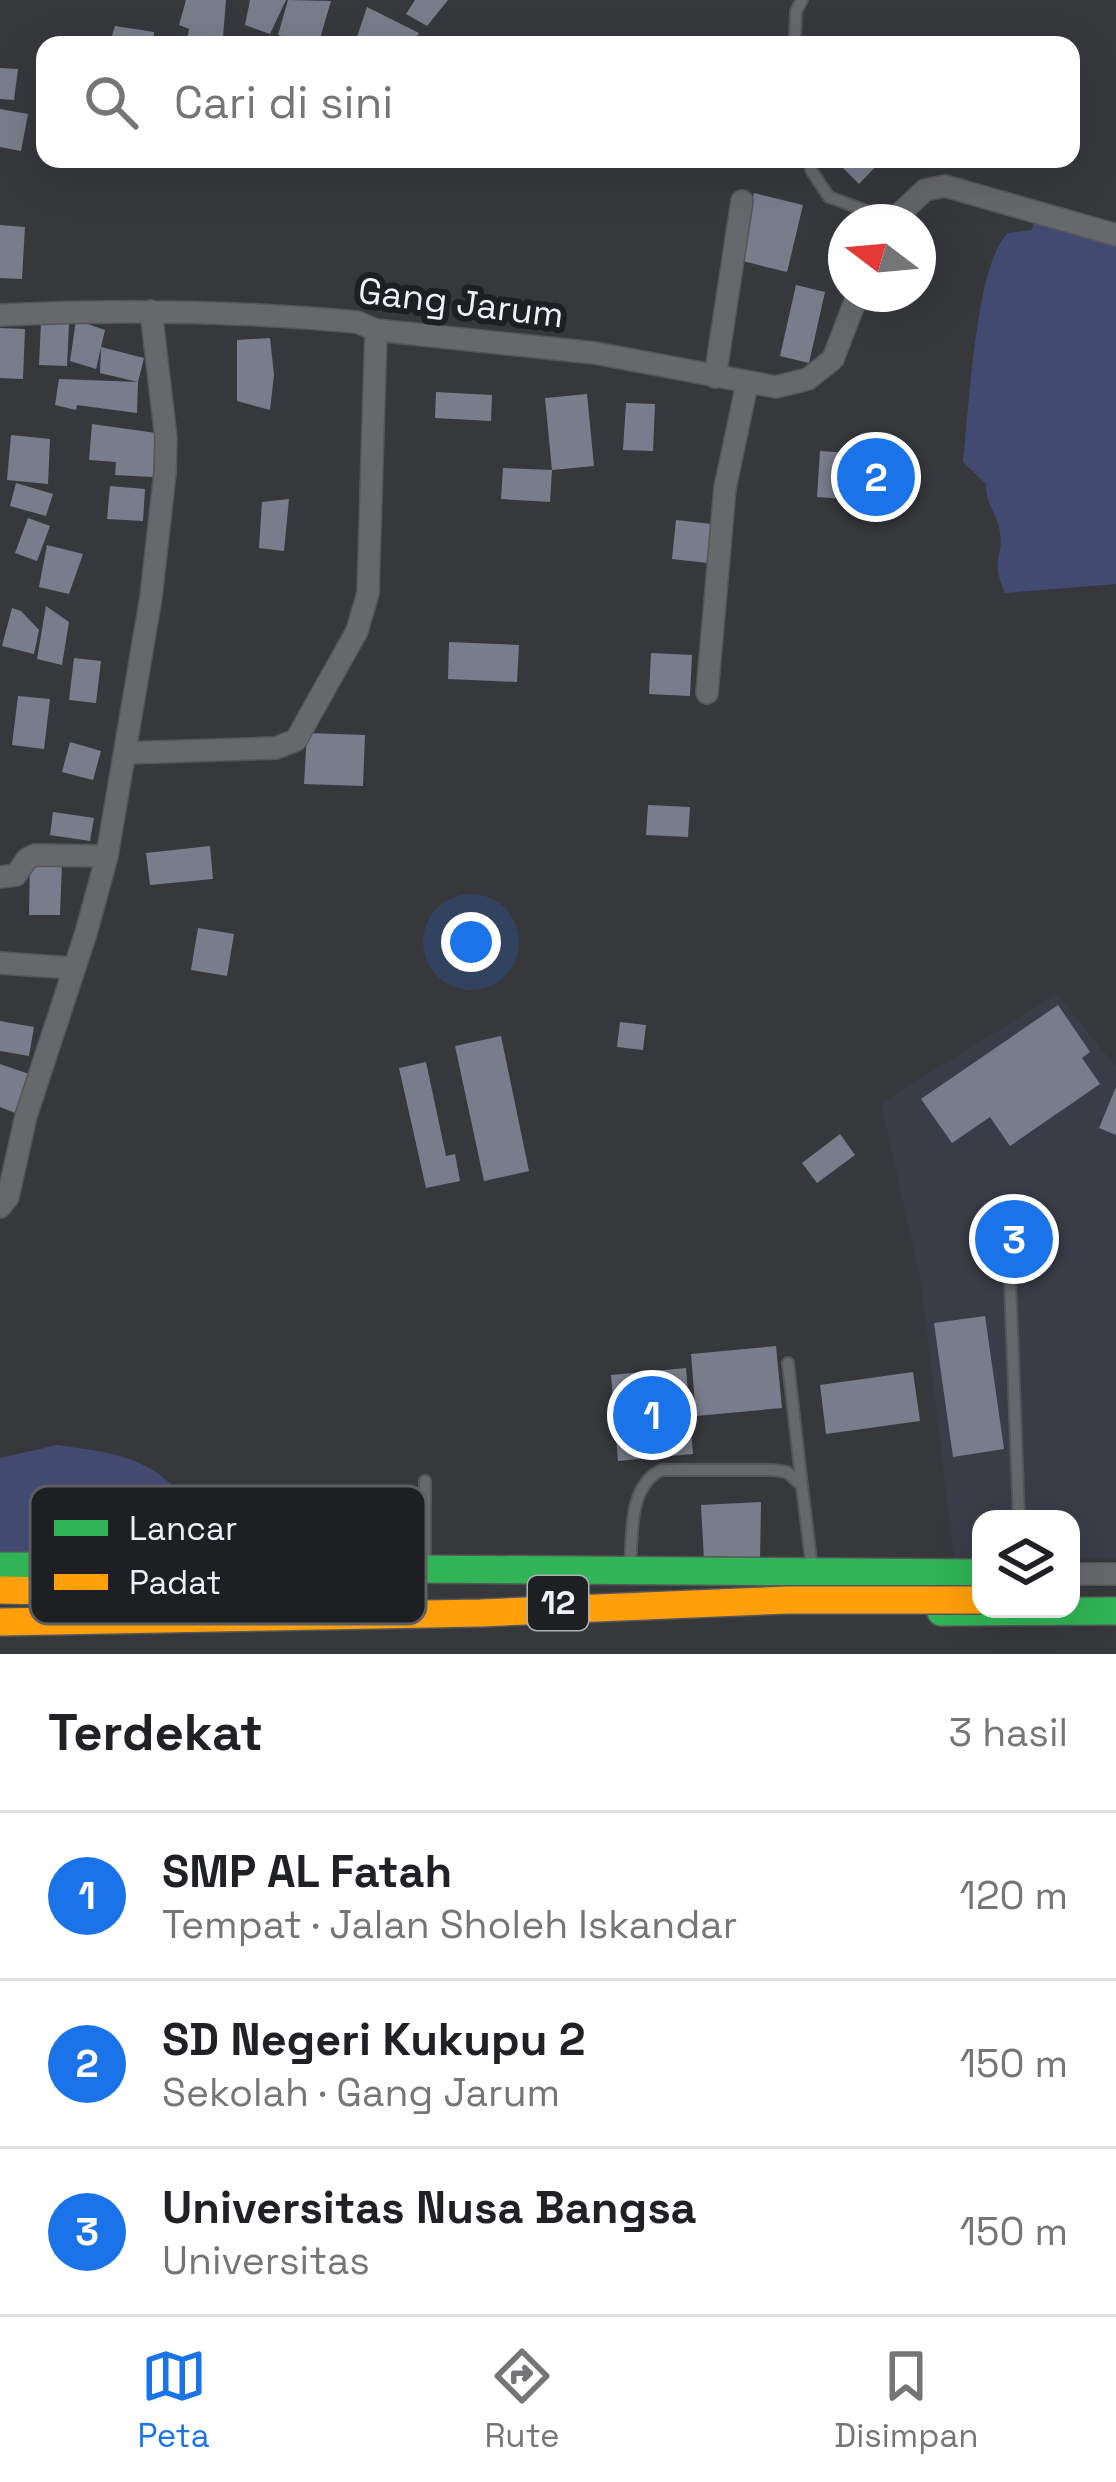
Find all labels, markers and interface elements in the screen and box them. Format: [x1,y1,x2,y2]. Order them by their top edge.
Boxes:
search box [36,36,1080,168]
icon: search [78,69,144,135]
text: Cari di sini [174,74,393,131]
north arrow [828,204,936,312]
street label: Gang Jarum [356,268,566,338]
pin: 2 [837,432,915,522]
your location [441,912,501,972]
pin: 3 [975,1194,1053,1284]
pin: 1 [613,1370,691,1460]
legend [30,1486,426,1624]
text: Lancar [129,1508,237,1550]
map controls [972,1510,1080,1618]
button: layers [972,1510,1080,1618]
text: Padat [129,1562,221,1604]
road number: 12 [528,1576,588,1630]
text: Terdekat [48,1700,263,1765]
text: 3 hasil [949,1708,1068,1757]
text: SMP AL Fatah [162,1843,452,1900]
text: 1 [78,1871,96,1920]
text: 120 m [960,1871,1068,1920]
text: Tempat · Jalan Sholeh Iskandar [162,1900,737,1949]
text: SD Negeri Kukupu 2 [162,2011,586,2068]
text: 2 [75,2039,99,2088]
text: 150 m [960,2039,1068,2088]
text: Sekolah · Gang Jarum [162,2068,560,2117]
text: Universitas Nusa Bangsa [162,2179,697,2236]
text: 3 [75,2207,99,2256]
text: 150 m [960,2207,1068,2256]
text: Universitas [162,2236,370,2285]
tab: Peta [137,2343,210,2457]
tab: Rute [484,2343,560,2457]
tab: Disimpan [834,2343,979,2457]

